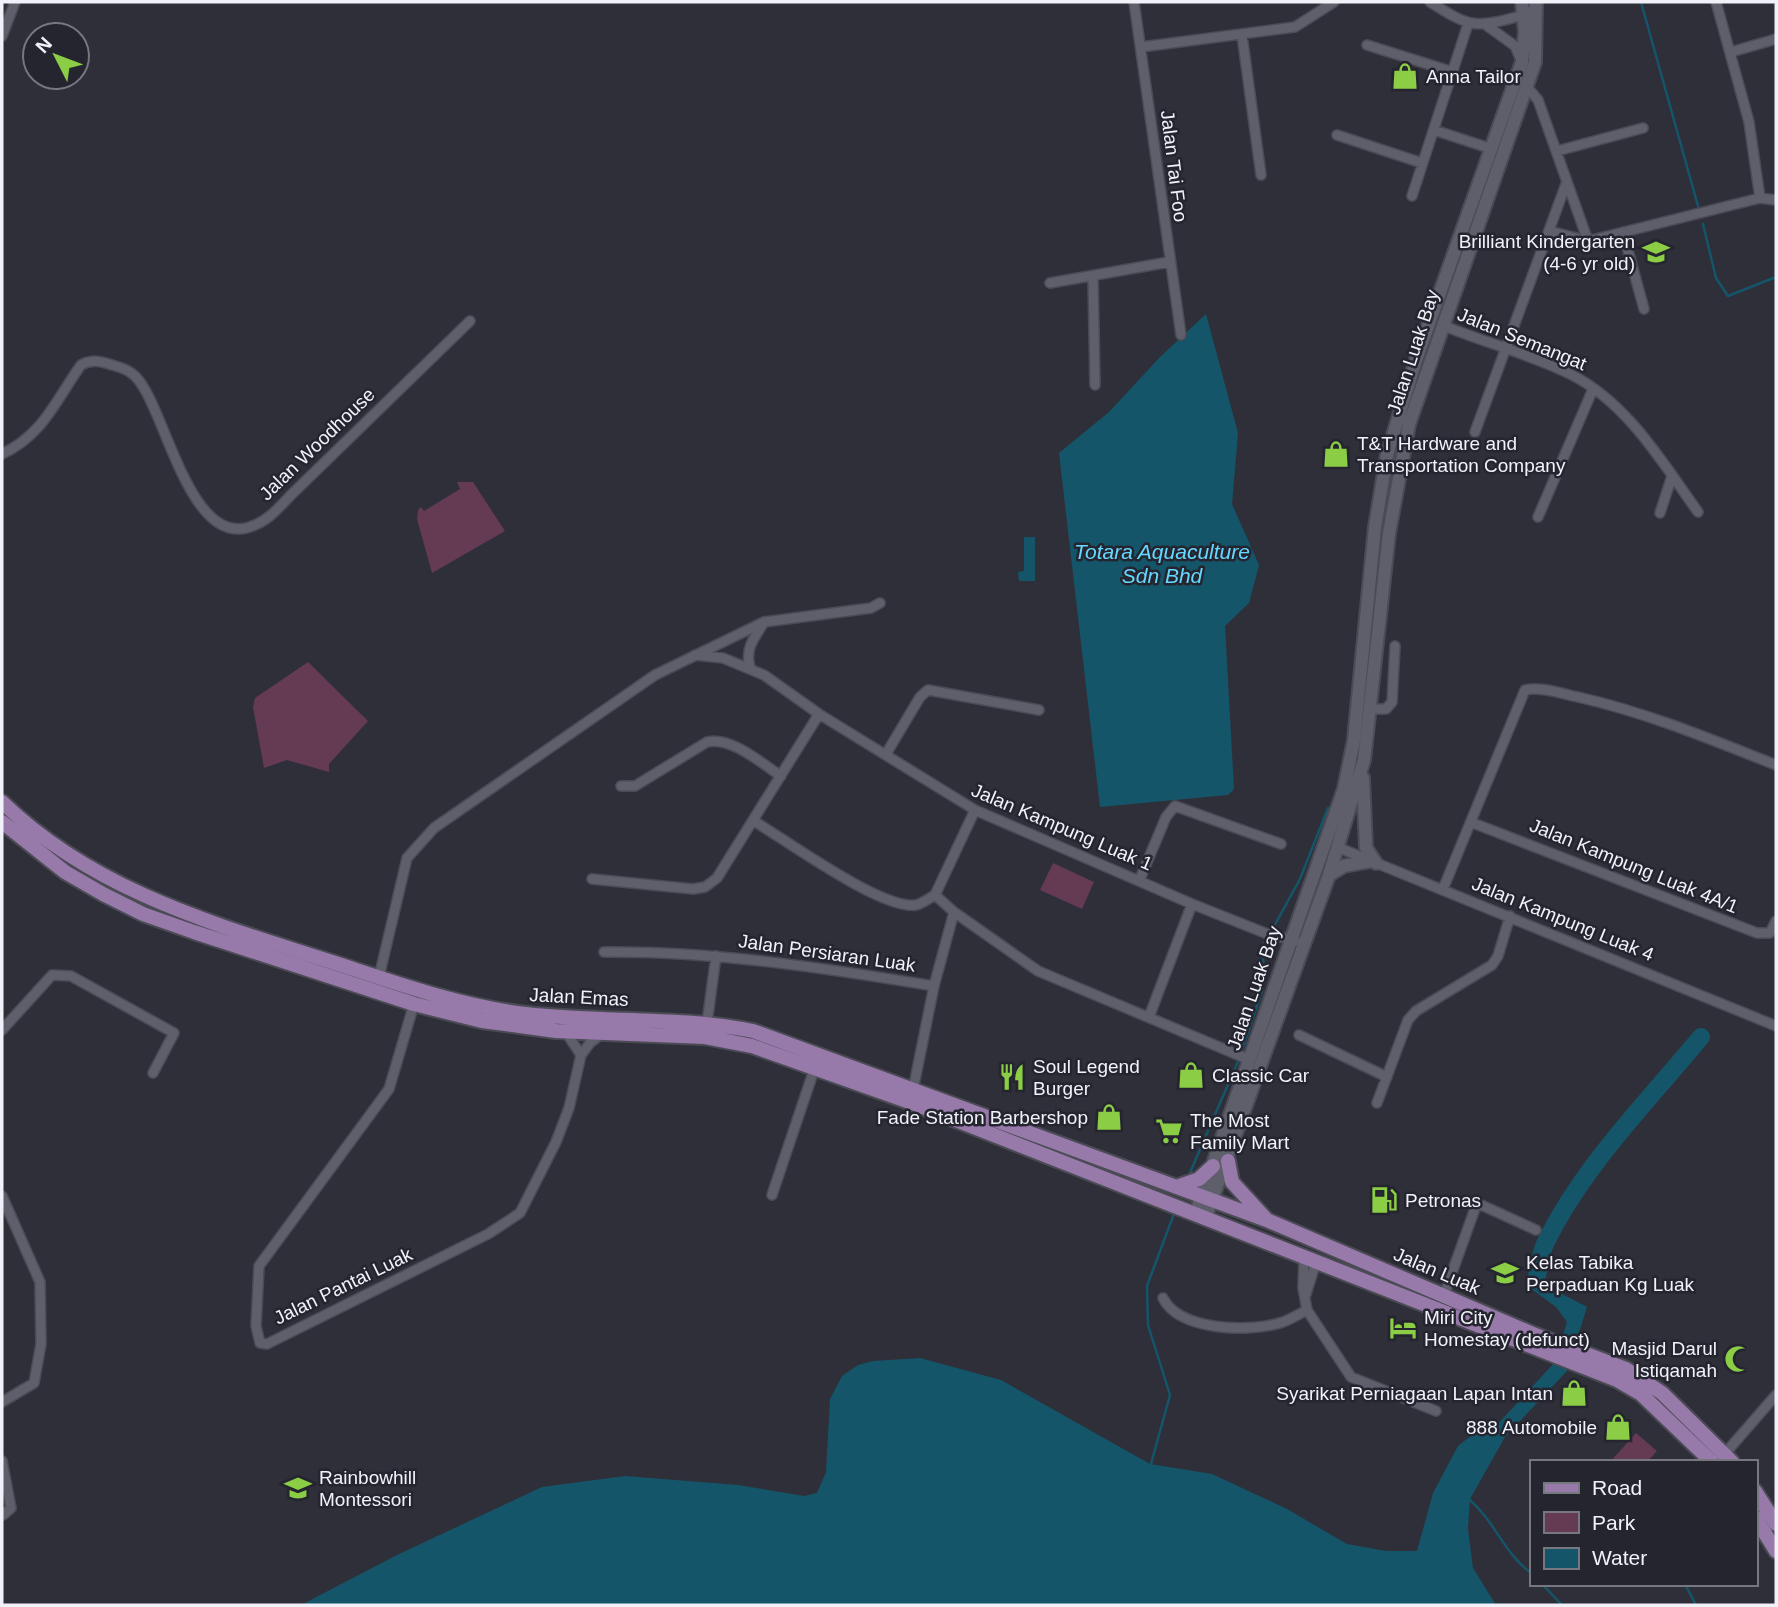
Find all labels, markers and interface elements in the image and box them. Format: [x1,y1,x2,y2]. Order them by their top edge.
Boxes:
north arrow [21,21,91,91]
text: N [31,33,56,57]
shop icon: Anna Tailor [1390,61,1420,91]
place label: Anna Tailor [1426,66,1521,87]
street label: Jalan Tai Foo [1157,109,1191,223]
place label: Brilliant Kindergarten (4-6 yr old) [1459,231,1635,274]
school or university icon: Brilliant Kindergarten (4-6 yr old) [1641,237,1671,267]
street label: Jalan Luak Bay [1383,287,1443,417]
street label: Jalan Semangat [1454,304,1590,375]
street label: Jalan Woodhouse [255,384,379,504]
place label: T&T Hardware and Transportation Company [1357,433,1566,476]
shop icon: T&T Hardware and Transportation Company [1321,439,1351,469]
water label: Totara Aquaculture Sdn Bhd [1074,540,1250,587]
street label: Jalan Kampung Luak 1 [968,779,1156,875]
street label: Jalan Kampung Luak 4A/1 [1526,814,1742,918]
street label: Jalan Kampung Luak 4 [1469,872,1657,966]
street label: Jalan Luak Bay [1223,923,1285,1053]
street label: Jalan Persiaran Luak [737,930,917,976]
street label: Jalan Emas [529,984,629,1010]
place label: Soul Legend Burger [1033,1056,1140,1099]
shop icon: Classic Car [1176,1060,1206,1090]
restaurant icon: Soul Legend Burger [997,1062,1027,1092]
place label: Classic Car [1212,1065,1310,1086]
shop icon: Fade Station Barbershop [1094,1102,1124,1132]
place label: Fade Station Barbershop [877,1107,1088,1128]
place label: The Most Family Mart [1190,1110,1290,1153]
supermarket icon: The Most Family Mart [1154,1116,1184,1146]
fuel station icon: Petronas [1369,1185,1399,1215]
place label: Petronas [1405,1190,1481,1211]
street label: Jalan Pantai Luak [271,1243,416,1329]
street label: Jalan Luak [1391,1243,1484,1299]
place label: Kelas Tabika Perpaduan Kg Luak [1526,1252,1694,1295]
school or university icon: Kelas Tabika Perpaduan Kg Luak [1490,1258,1520,1288]
place label: Miri City Homestay (defunct) [1424,1307,1590,1350]
hotel icon: Miri City Homestay (defunct) [1388,1313,1418,1343]
place label: Masjid Darul Istiqamah [1611,1338,1717,1381]
mosque icon: Masjid Darul Istiqamah [1723,1344,1753,1374]
shop icon: Syarikat Perniagaan Lapan Intan [1559,1378,1589,1408]
place label: Syarikat Perniagaan Lapan Intan [1276,1383,1553,1404]
shop icon: 888 Automobile [1603,1412,1633,1442]
place label: 888 Automobile [1466,1417,1597,1438]
legend [1530,1460,1757,1586]
place label: Rainbowhill Montessori [319,1467,416,1510]
school or university icon: Rainbowhill Montessori [283,1473,313,1503]
text: Road [1592,1476,1642,1499]
text: Park [1592,1511,1636,1534]
text: Water [1592,1546,1647,1569]

